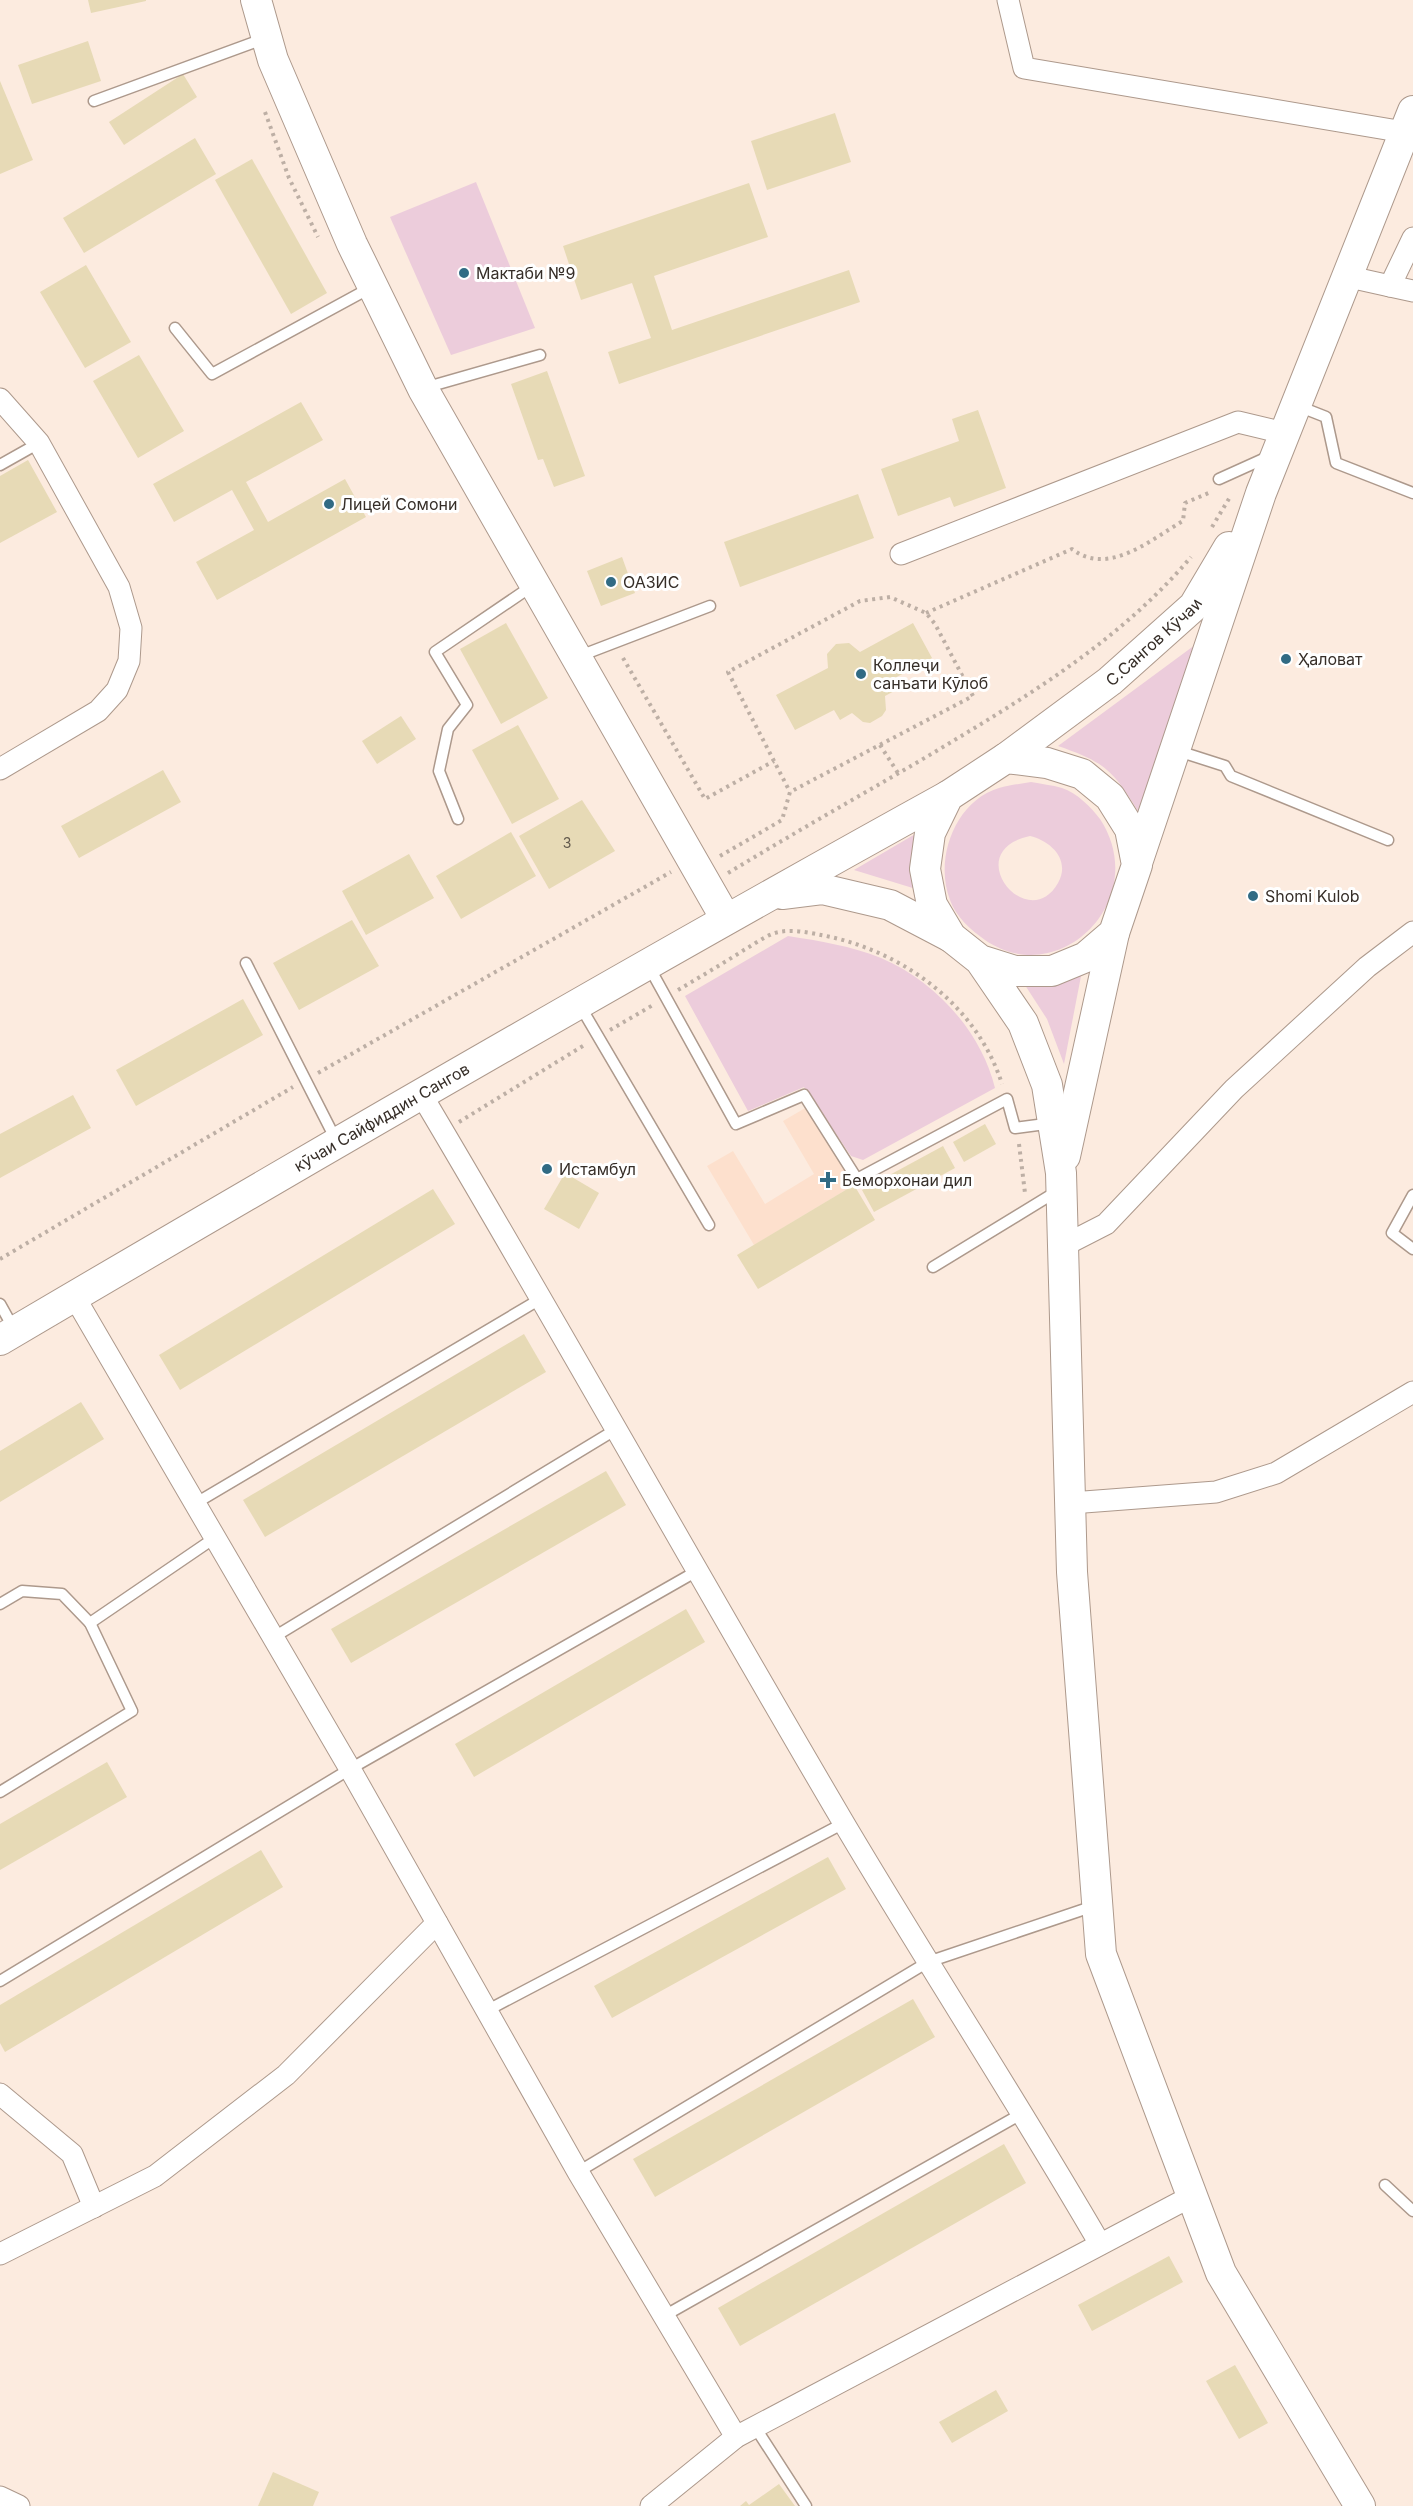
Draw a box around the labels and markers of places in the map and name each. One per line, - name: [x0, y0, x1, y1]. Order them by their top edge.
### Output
- place label: Мактаби №9: [476, 263, 575, 283]
- marker: Мактаби №9: [457, 266, 471, 280]
- place label: Лицей Сомони: [341, 494, 457, 514]
- marker: Лицей Сомони: [322, 497, 336, 511]
- place label: ОАЗИС: [623, 572, 679, 592]
- marker: ОАЗИС: [604, 575, 618, 589]
- place label: Ҳаловат: [1298, 649, 1363, 669]
- marker: Ҳаловат: [1279, 652, 1293, 666]
- place label: Коллеҷи санъати Кӯлоб: [873, 655, 988, 693]
- marker: Коллеҷи санъати Кӯлоб: [854, 667, 868, 681]
- place label: Shomi Kulob: [1265, 886, 1360, 906]
- marker: Shomi Kulob: [1246, 889, 1260, 903]
- place label: Истамбул: [559, 1159, 636, 1179]
- marker: Истамбул: [540, 1162, 554, 1176]
- place label: Беморхонаи дил: [842, 1170, 972, 1190]
- marker: Беморхонаи дил: [819, 1171, 837, 1189]

